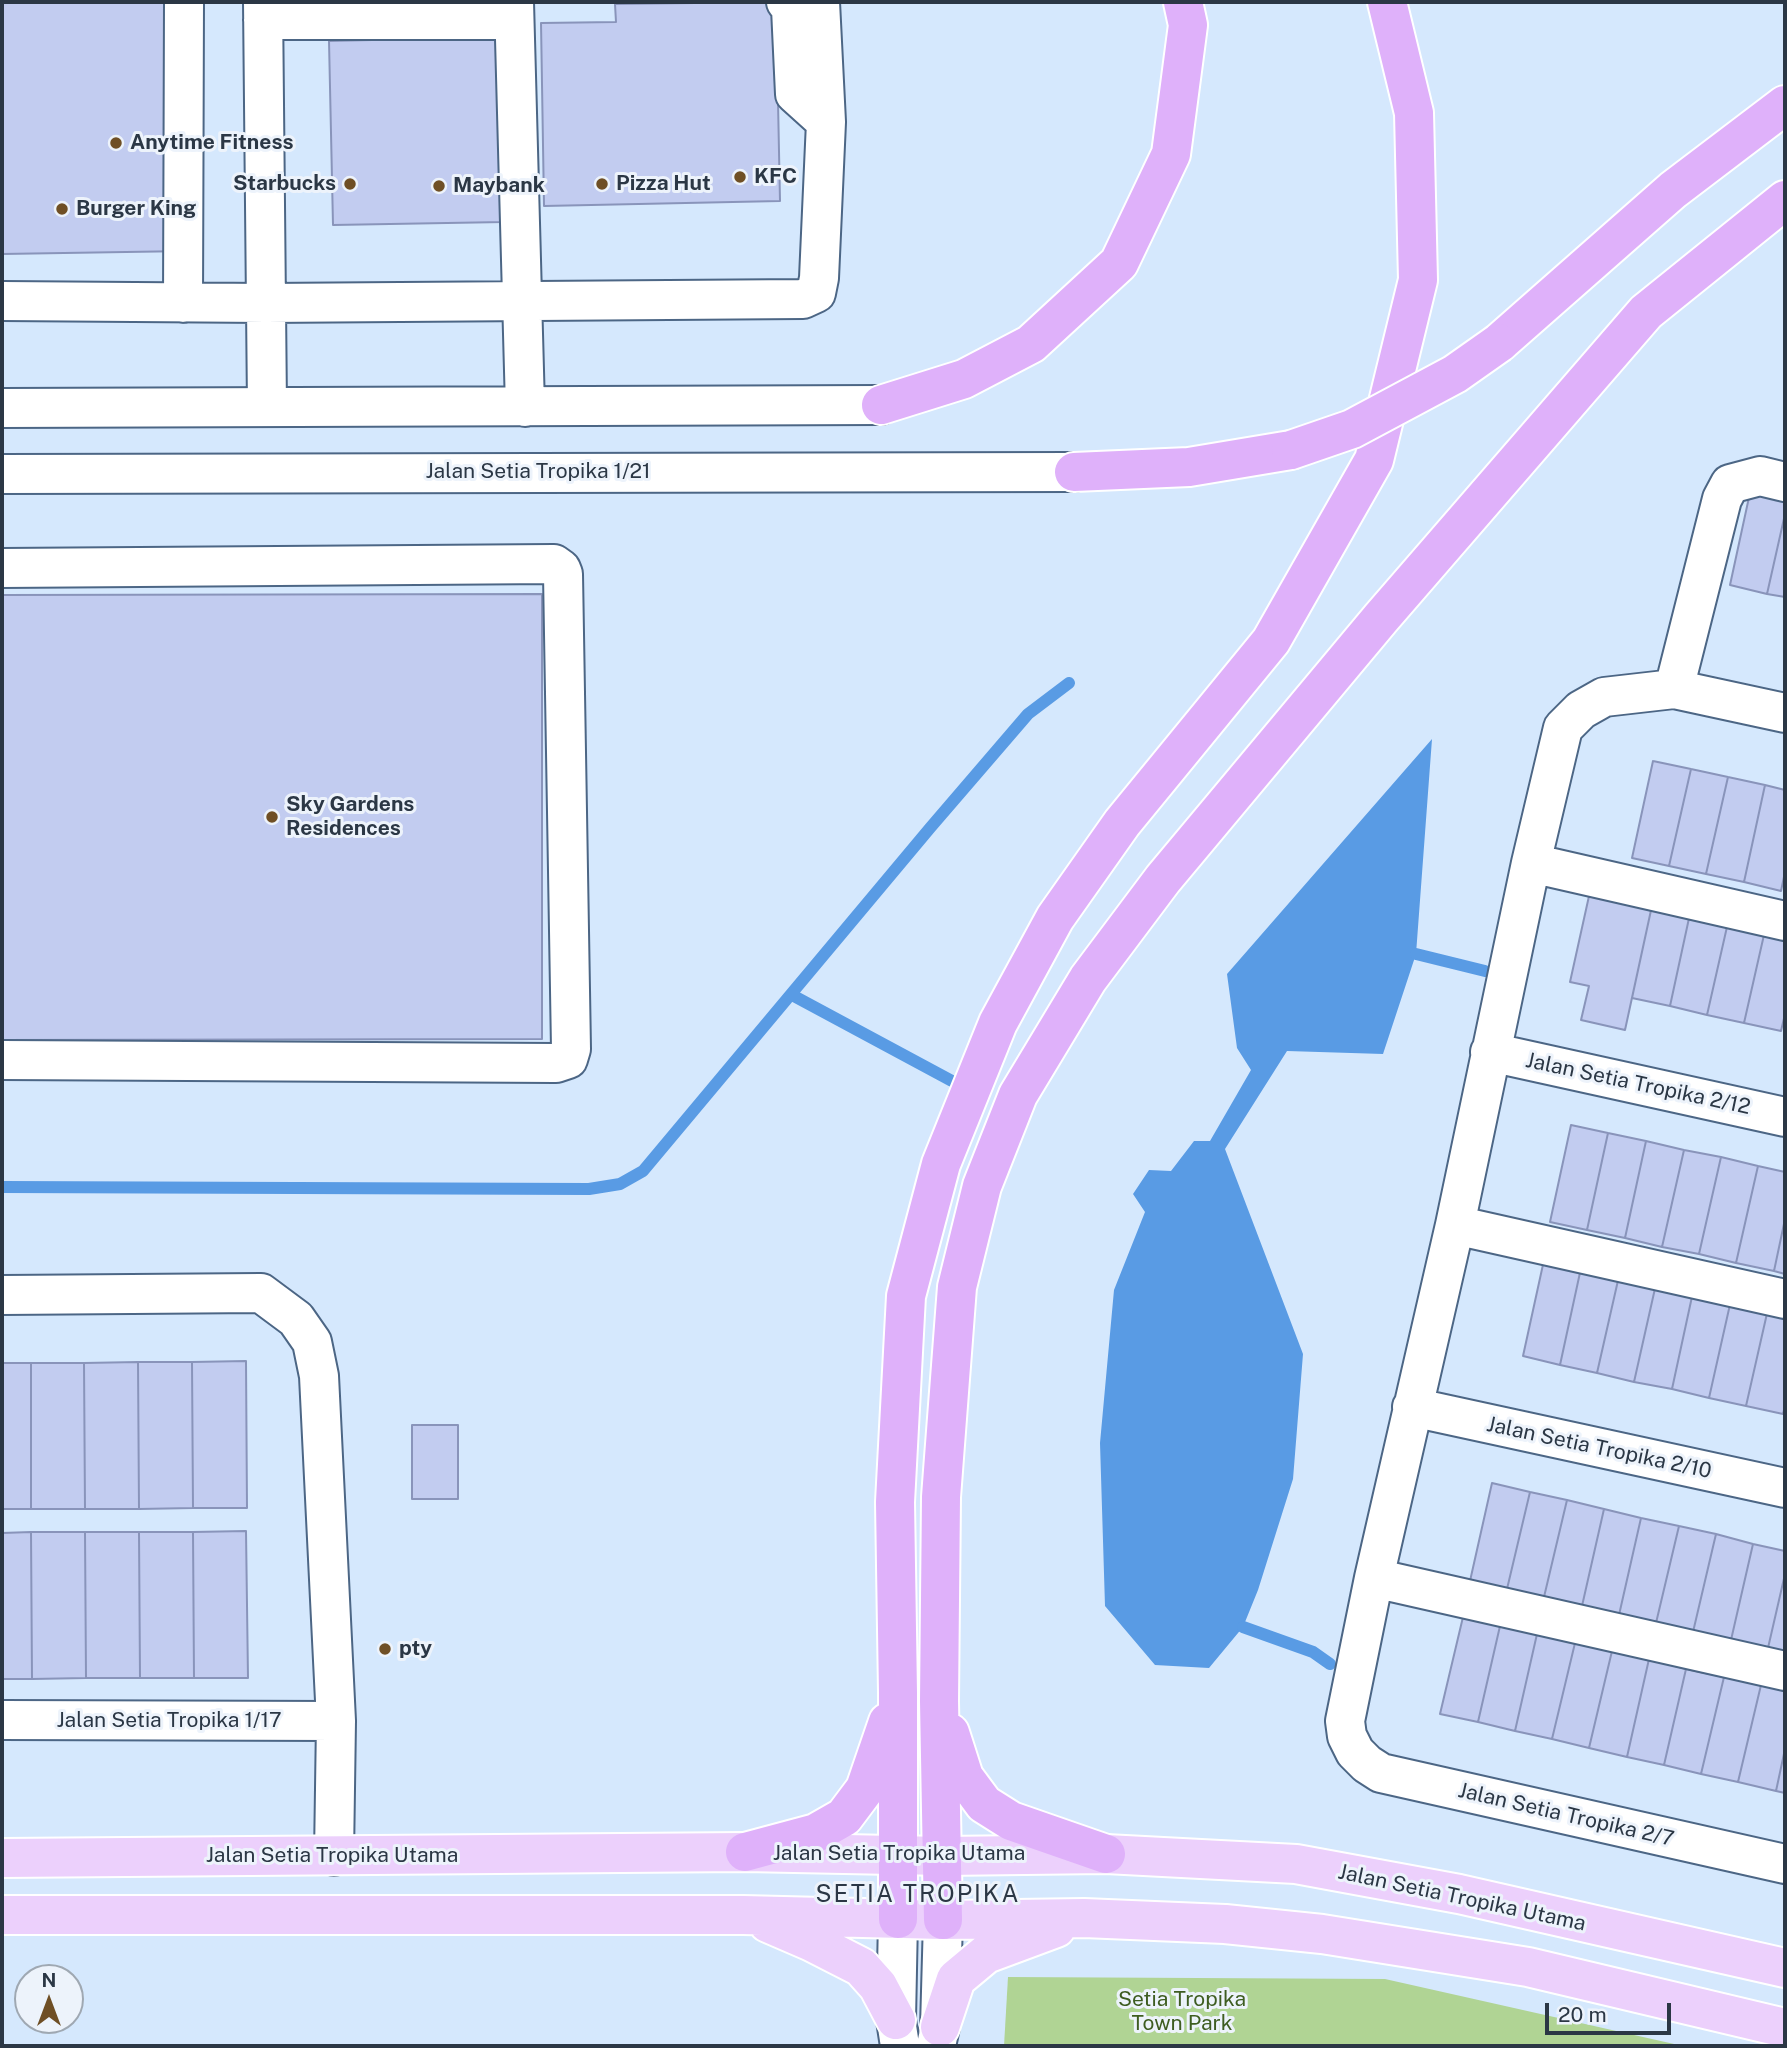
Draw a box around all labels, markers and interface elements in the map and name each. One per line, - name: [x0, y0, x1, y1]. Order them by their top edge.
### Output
- place label: Anytime Fitness: [130, 130, 293, 156]
- marker: Anytime Fitness: [108, 135, 124, 151]
- place label: KFC: [754, 164, 797, 190]
- marker: KFC: [732, 169, 748, 185]
- place label: Starbucks: [233, 171, 336, 197]
- place label: Pizza Hut: [616, 171, 711, 197]
- place label: Maybank: [453, 173, 545, 199]
- marker: Starbucks: [342, 176, 358, 192]
- marker: Pizza Hut: [594, 176, 610, 192]
- marker: Maybank: [431, 178, 447, 194]
- place label: Burger King: [76, 196, 196, 222]
- marker: Burger King: [54, 201, 70, 217]
- street label: Jalan Setia Tropika 1/21: [425, 459, 651, 485]
- place label: Sky Gardens Residences: [286, 792, 414, 842]
- marker: Sky Gardens Residences: [264, 809, 280, 825]
- street label: Jalan Setia Tropika 2/12: [1523, 1048, 1753, 1120]
- street label: Jalan Setia Tropika 2/10: [1484, 1412, 1714, 1484]
- place label: pty: [399, 1636, 432, 1662]
- marker: pty: [377, 1641, 393, 1657]
- street label: Jalan Setia Tropika 1/17: [56, 1708, 282, 1734]
- street label: Jalan Setia Tropika 2/7: [1456, 1778, 1676, 1852]
- street label: Jalan Setia Tropika Utama: [773, 1841, 1025, 1867]
- street label: Jalan Setia Tropika Utama: [206, 1843, 458, 1869]
- street label: Jalan Setia Tropika Utama: [1336, 1859, 1588, 1937]
- district label: SETIA TROPIKA: [817, 1881, 1019, 1909]
- north arrow: [14, 1964, 84, 2034]
- text: N: [42, 1969, 56, 1991]
- park label: Setia Tropika Town Park: [1118, 1987, 1246, 2037]
- scale bar: [1549, 1988, 1675, 2032]
- text: 20 m: [1558, 2002, 1607, 2027]

